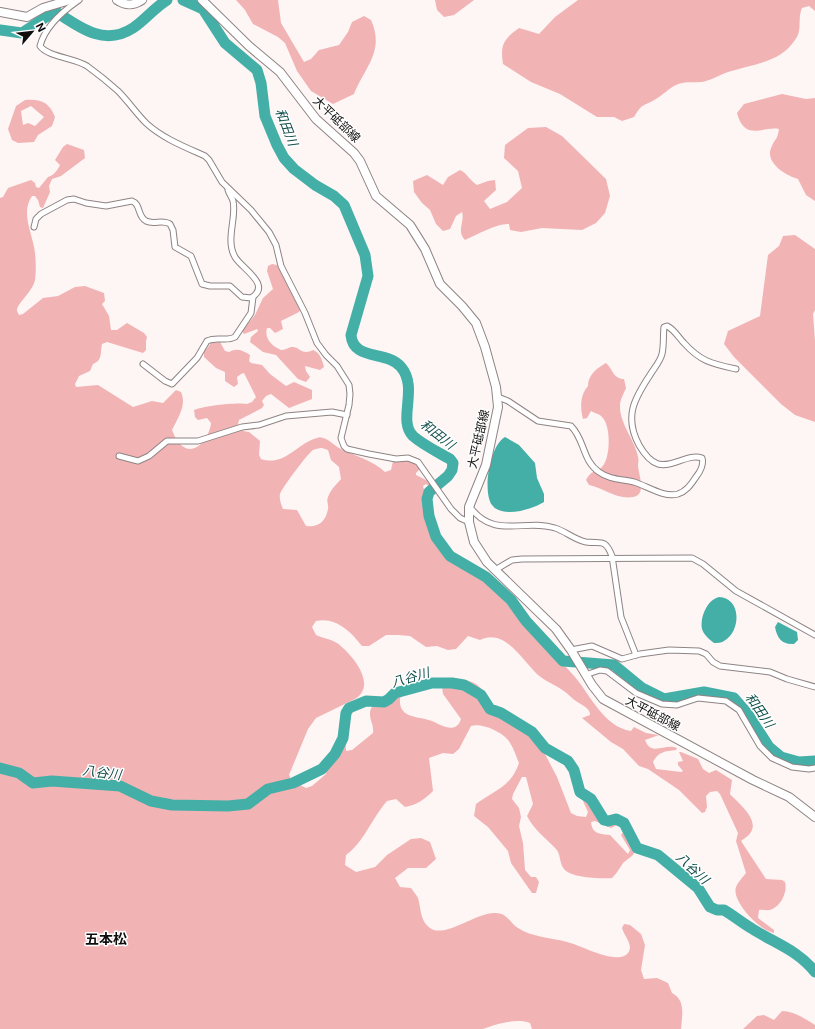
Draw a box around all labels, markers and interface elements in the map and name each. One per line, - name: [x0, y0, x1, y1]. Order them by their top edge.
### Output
- north arrow: [12, 12, 52, 52]
- text: N: [33, 20, 49, 34]
- street label: 大平砥部線: [310, 93, 364, 145]
- water label: 和田川: [273, 106, 302, 150]
- street label: 大平砥部線: [464, 408, 492, 470]
- water label: 和田川: [418, 416, 460, 454]
- water label: 八谷川: [389, 663, 433, 690]
- water label: 和田川: [742, 689, 779, 732]
- street label: 大平砥部線: [623, 692, 683, 734]
- water label: 八谷川: [82, 762, 124, 783]
- water label: 八谷川: [673, 849, 714, 889]
- district label: 五本松: [85, 930, 127, 947]

